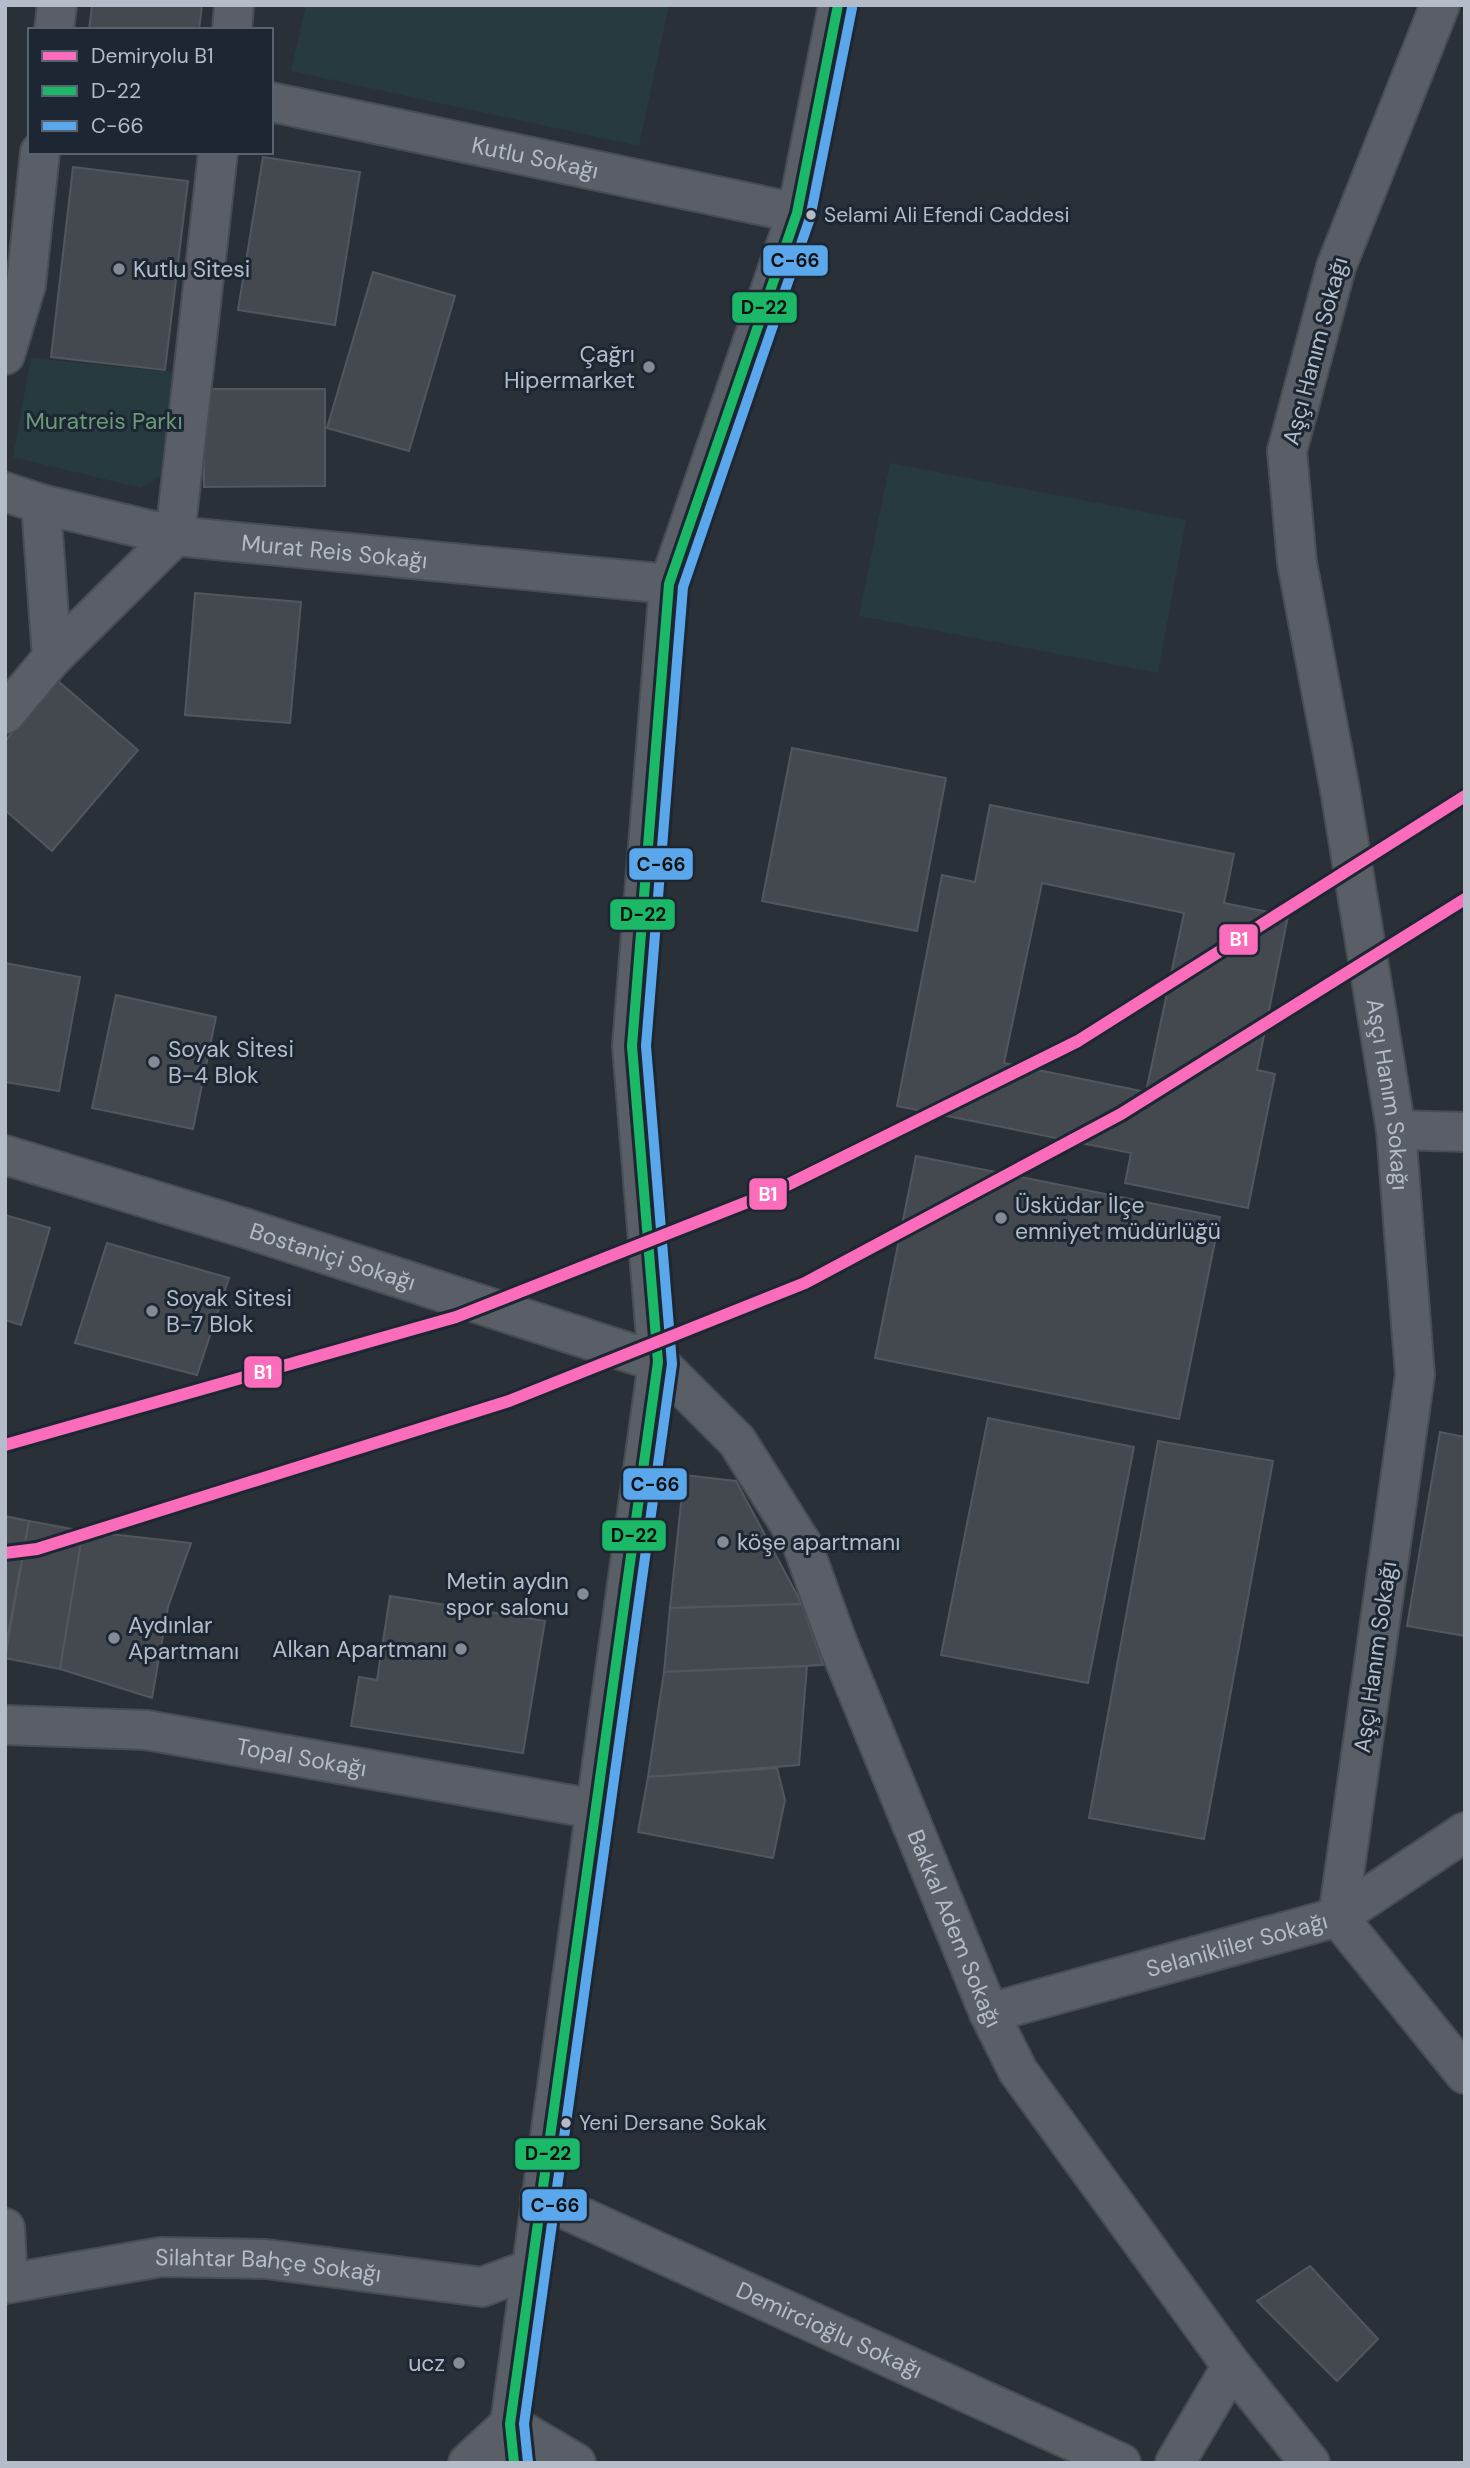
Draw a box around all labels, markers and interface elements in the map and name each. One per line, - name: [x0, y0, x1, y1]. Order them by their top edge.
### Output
- legend: [28, 28, 273, 154]
- text: Demiryolu B1: [91, 42, 214, 70]
- text: D-22: [91, 77, 141, 105]
- text: C-66: [91, 112, 144, 140]
- street label: Kutlu Sokağı: [469, 130, 601, 186]
- place label: Selami Ali Efendi Caddesi: [824, 201, 1070, 229]
- marker: Selami Ali Efendi Caddesi: [804, 208, 818, 222]
- line badge: C-66: [762, 244, 829, 277]
- text: C-66: [770, 248, 820, 273]
- place label: Kutlu Sitesi: [133, 254, 250, 284]
- street label: Aşçı Hanım Sokağı: [1275, 254, 1355, 448]
- marker: Kutlu Sitesi: [111, 261, 127, 277]
- line badge: D-22: [731, 291, 798, 324]
- text: D-22: [741, 295, 787, 320]
- place label: Çağrı Hipermarket: [504, 339, 635, 395]
- marker: Çağrı Hipermarket: [641, 359, 657, 375]
- park label: Muratreis Parkı: [25, 406, 183, 436]
- street label: Murat Reis Sokağı: [240, 528, 429, 575]
- line badge: C-66: [628, 847, 694, 881]
- text: C-66: [636, 852, 686, 877]
- line badge: D-22: [609, 898, 676, 931]
- text: D-22: [620, 902, 666, 927]
- line badge: B1: [1218, 923, 1259, 956]
- text: B1: [1229, 927, 1249, 952]
- street label: Aşçı Hanım Sokağı: [1360, 996, 1416, 1191]
- place label: Soyak Sİtesi B-4 Blok: [168, 1034, 294, 1090]
- marker: Soyak Sİtesi B-4 Blok: [146, 1054, 162, 1070]
- line badge: B1: [748, 1177, 788, 1211]
- text: B1: [758, 1182, 778, 1207]
- place label: Üsküdar İlçe emniyet müdürlüğü: [1015, 1190, 1221, 1246]
- marker: Üsküdar İlçe emniyet müdürlüğü: [993, 1210, 1009, 1226]
- street label: Bostaniçi Sokağı: [246, 1216, 419, 1297]
- place label: Soyak Sitesi B-7 Blok: [166, 1283, 292, 1339]
- marker: Soyak Sitesi B-7 Blok: [144, 1303, 160, 1319]
- line badge: B1: [243, 1355, 283, 1389]
- text: B1: [253, 1360, 273, 1385]
- line badge: C-66: [622, 1467, 688, 1501]
- text: C-66: [630, 1472, 680, 1497]
- line badge: D-22: [601, 1519, 667, 1552]
- text: D-22: [611, 1523, 657, 1548]
- place label: köşe apartmanı: [737, 1527, 900, 1557]
- marker: köşe apartmanı: [715, 1534, 731, 1550]
- street label: Aşçı Hanım Sokağı: [1347, 1559, 1403, 1755]
- place label: Metin aydın spor salonu: [446, 1566, 569, 1622]
- marker: Metin aydın spor salonu: [575, 1586, 591, 1602]
- place label: Aydınlar Apartmanı: [128, 1610, 239, 1666]
- marker: Aydınlar Apartmanı: [106, 1630, 122, 1646]
- place label: Alkan Apartmanı: [272, 1634, 447, 1664]
- marker: Alkan Apartmanı: [453, 1641, 469, 1657]
- street label: Topal Sokağı: [234, 1731, 369, 1784]
- street label: Bakkal Adem Sokağı: [900, 1825, 1009, 2032]
- street label: Selanikliler Sokağı: [1143, 1906, 1331, 1984]
- place label: Yeni Dersane Sokak: [579, 2109, 767, 2137]
- marker: Yeni Dersane Sokak: [559, 2116, 573, 2130]
- line badge: D-22: [514, 2137, 581, 2171]
- text: D-22: [525, 2141, 571, 2166]
- line badge: C-66: [521, 2188, 588, 2222]
- text: C-66: [530, 2193, 580, 2218]
- street label: Silahtar Bahçe Sokağı: [155, 2242, 383, 2289]
- street label: Demircioğlu Sokağı: [732, 2275, 927, 2385]
- place label: ucz: [408, 2348, 445, 2378]
- marker: ucz: [451, 2355, 467, 2371]

